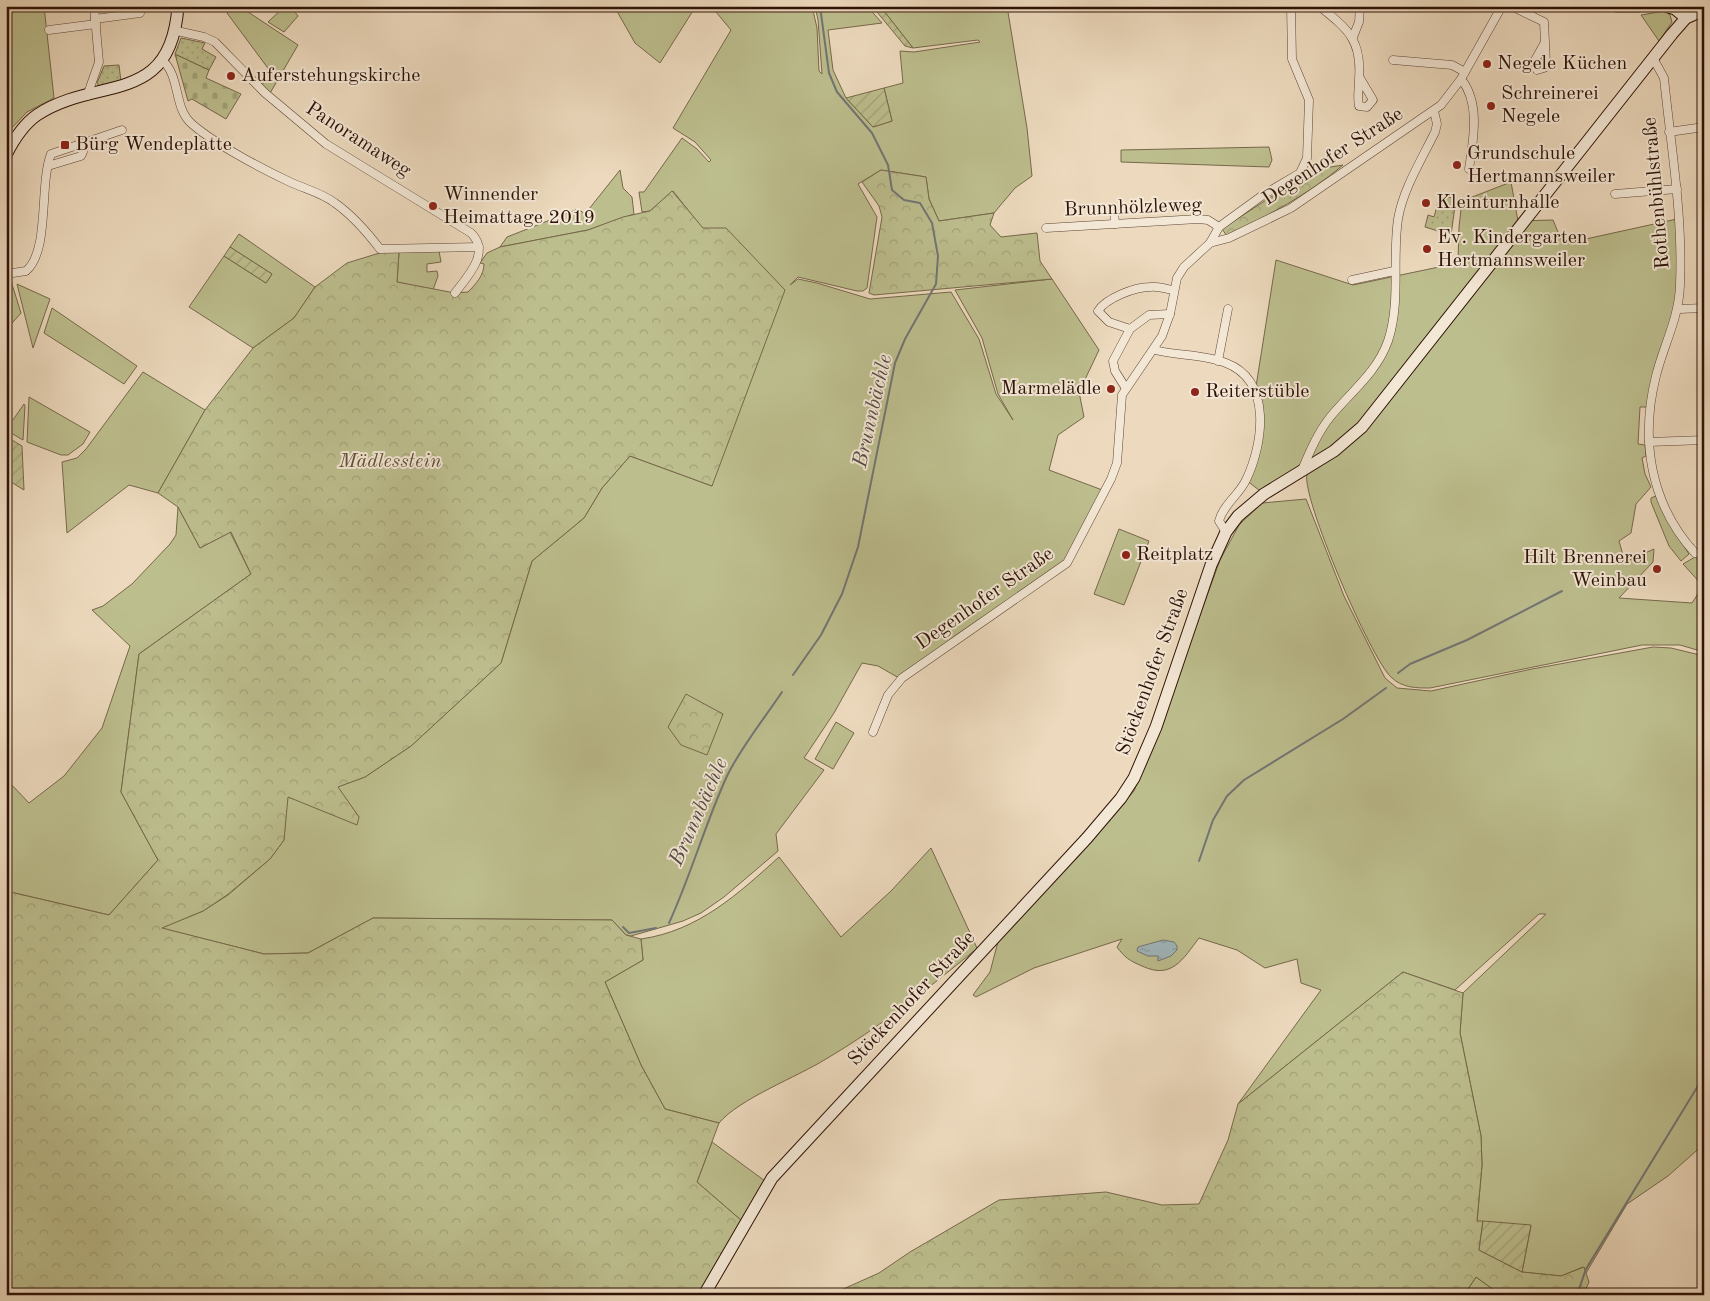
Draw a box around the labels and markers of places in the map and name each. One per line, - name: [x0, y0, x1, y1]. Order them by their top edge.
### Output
- place label: Negele Küchen: [1497, 54, 1627, 74]
- marker: Negele Küchen: [1481, 58, 1493, 70]
- place label: Auferstehungskirche: [241, 66, 420, 86]
- marker: Auferstehungskirche: [225, 70, 237, 82]
- place label: Schreinerei Negele: [1501, 84, 1599, 127]
- marker: Schreinerei Negele: [1485, 100, 1497, 112]
- place label: Bürg Wendeplatte: [75, 135, 232, 155]
- marker: Bürg Wendeplatte: [59, 139, 71, 151]
- place label: Grundschule Hertmannsweiler: [1467, 144, 1615, 187]
- marker: Grundschule Hertmannsweiler: [1451, 159, 1463, 171]
- place label: Winnender Heimattage 2019: [443, 185, 595, 228]
- place label: Kleinturnhalle: [1436, 193, 1559, 213]
- marker: Kleinturnhalle: [1420, 197, 1432, 209]
- marker: Winnender Heimattage 2019: [427, 200, 439, 212]
- place label: Ev. Kindergarten Hertmannsweiler: [1437, 228, 1588, 271]
- marker: Ev. Kindergarten Hertmannsweiler: [1421, 243, 1433, 255]
- place label: Marmelädle: [1001, 379, 1101, 399]
- place label: Reiterstüble: [1205, 382, 1310, 402]
- marker: Marmelädle: [1105, 383, 1117, 395]
- marker: Reiterstüble: [1189, 386, 1201, 398]
- place label: Reitplatz: [1136, 545, 1213, 565]
- place label: Hilt Brennerei Weinbau: [1523, 548, 1647, 591]
- marker: Reitplatz: [1120, 549, 1132, 561]
- marker: Hilt Brennerei Weinbau: [1651, 563, 1663, 575]

